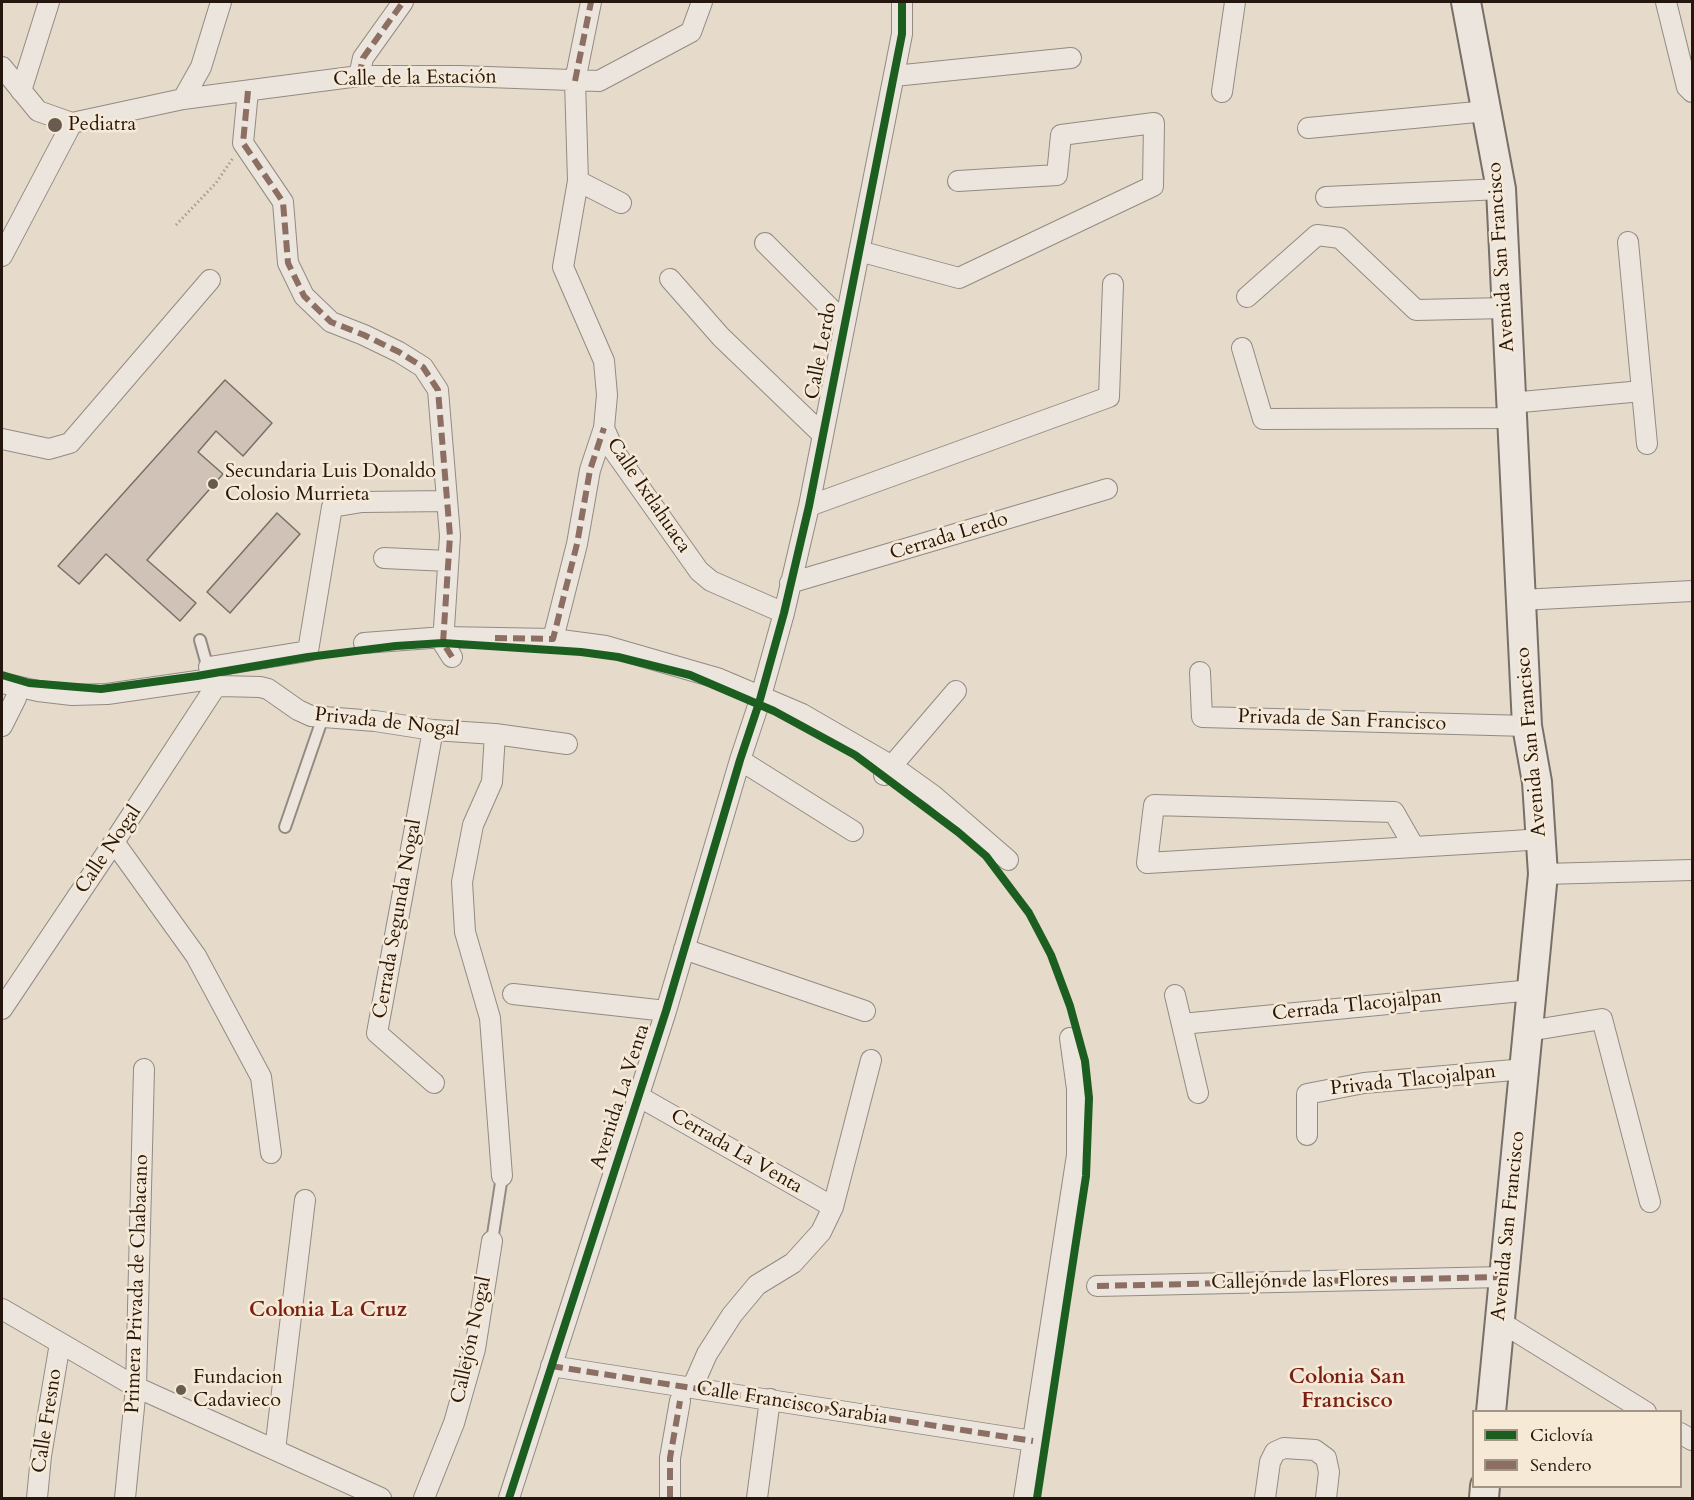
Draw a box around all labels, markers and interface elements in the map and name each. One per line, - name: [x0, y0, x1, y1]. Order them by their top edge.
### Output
- street label: Calle de la Estación: [333, 66, 497, 92]
- place label: Pediatra: [68, 113, 136, 137]
- marker: Pediatra: [46, 116, 64, 134]
- street label: Avenida San Francisco: [1483, 161, 1521, 353]
- street label: Calle Lerdo: [801, 300, 843, 402]
- street label: Calle Ixtlahuaca: [601, 434, 695, 558]
- place label: Secundaria Luis Donaldo Colosio Murrieta: [225, 460, 436, 507]
- marker: Secundaria Luis Donaldo Colosio Murrieta: [206, 477, 220, 491]
- street label: Cerrada Lerdo: [887, 508, 1011, 566]
- street label: Avenida San Francisco: [1512, 646, 1552, 838]
- street label: Privada de Nogal: [313, 703, 461, 743]
- street label: Privada de San Francisco: [1237, 705, 1447, 737]
- street label: Calle Nogal: [71, 801, 147, 899]
- street label: Cerrada Segunda Nogal: [369, 817, 427, 1021]
- street label: Cerrada Tlacojalpan: [1271, 985, 1443, 1027]
- street label: Avenida La Venta: [586, 1021, 656, 1173]
- street label: Privada Tlacojalpan: [1329, 1060, 1497, 1102]
- street label: Cerrada La Venta: [666, 1104, 806, 1200]
- street label: Avenida San Francisco: [1487, 1130, 1531, 1322]
- street label: Primera Privada de Chabacano: [121, 1154, 155, 1414]
- street label: Callejón de las Flores: [1211, 1268, 1389, 1296]
- street label: Callejón Nogal: [447, 1274, 497, 1406]
- district label: Colonia La Cruz: [249, 1298, 407, 1324]
- district label: Colonia San Francisco: [1289, 1365, 1405, 1415]
- place label: Fundacion Cadavieco: [193, 1366, 283, 1413]
- street label: Calle Fresno: [28, 1367, 68, 1475]
- street label: Calle Francisco Sarabia: [695, 1377, 889, 1431]
- marker: Fundacion Cadavieco: [174, 1383, 188, 1397]
- legend: [1472, 1410, 1682, 1488]
- text: Ciclovía: [1530, 1423, 1593, 1448]
- text: Sendero: [1530, 1453, 1591, 1478]

